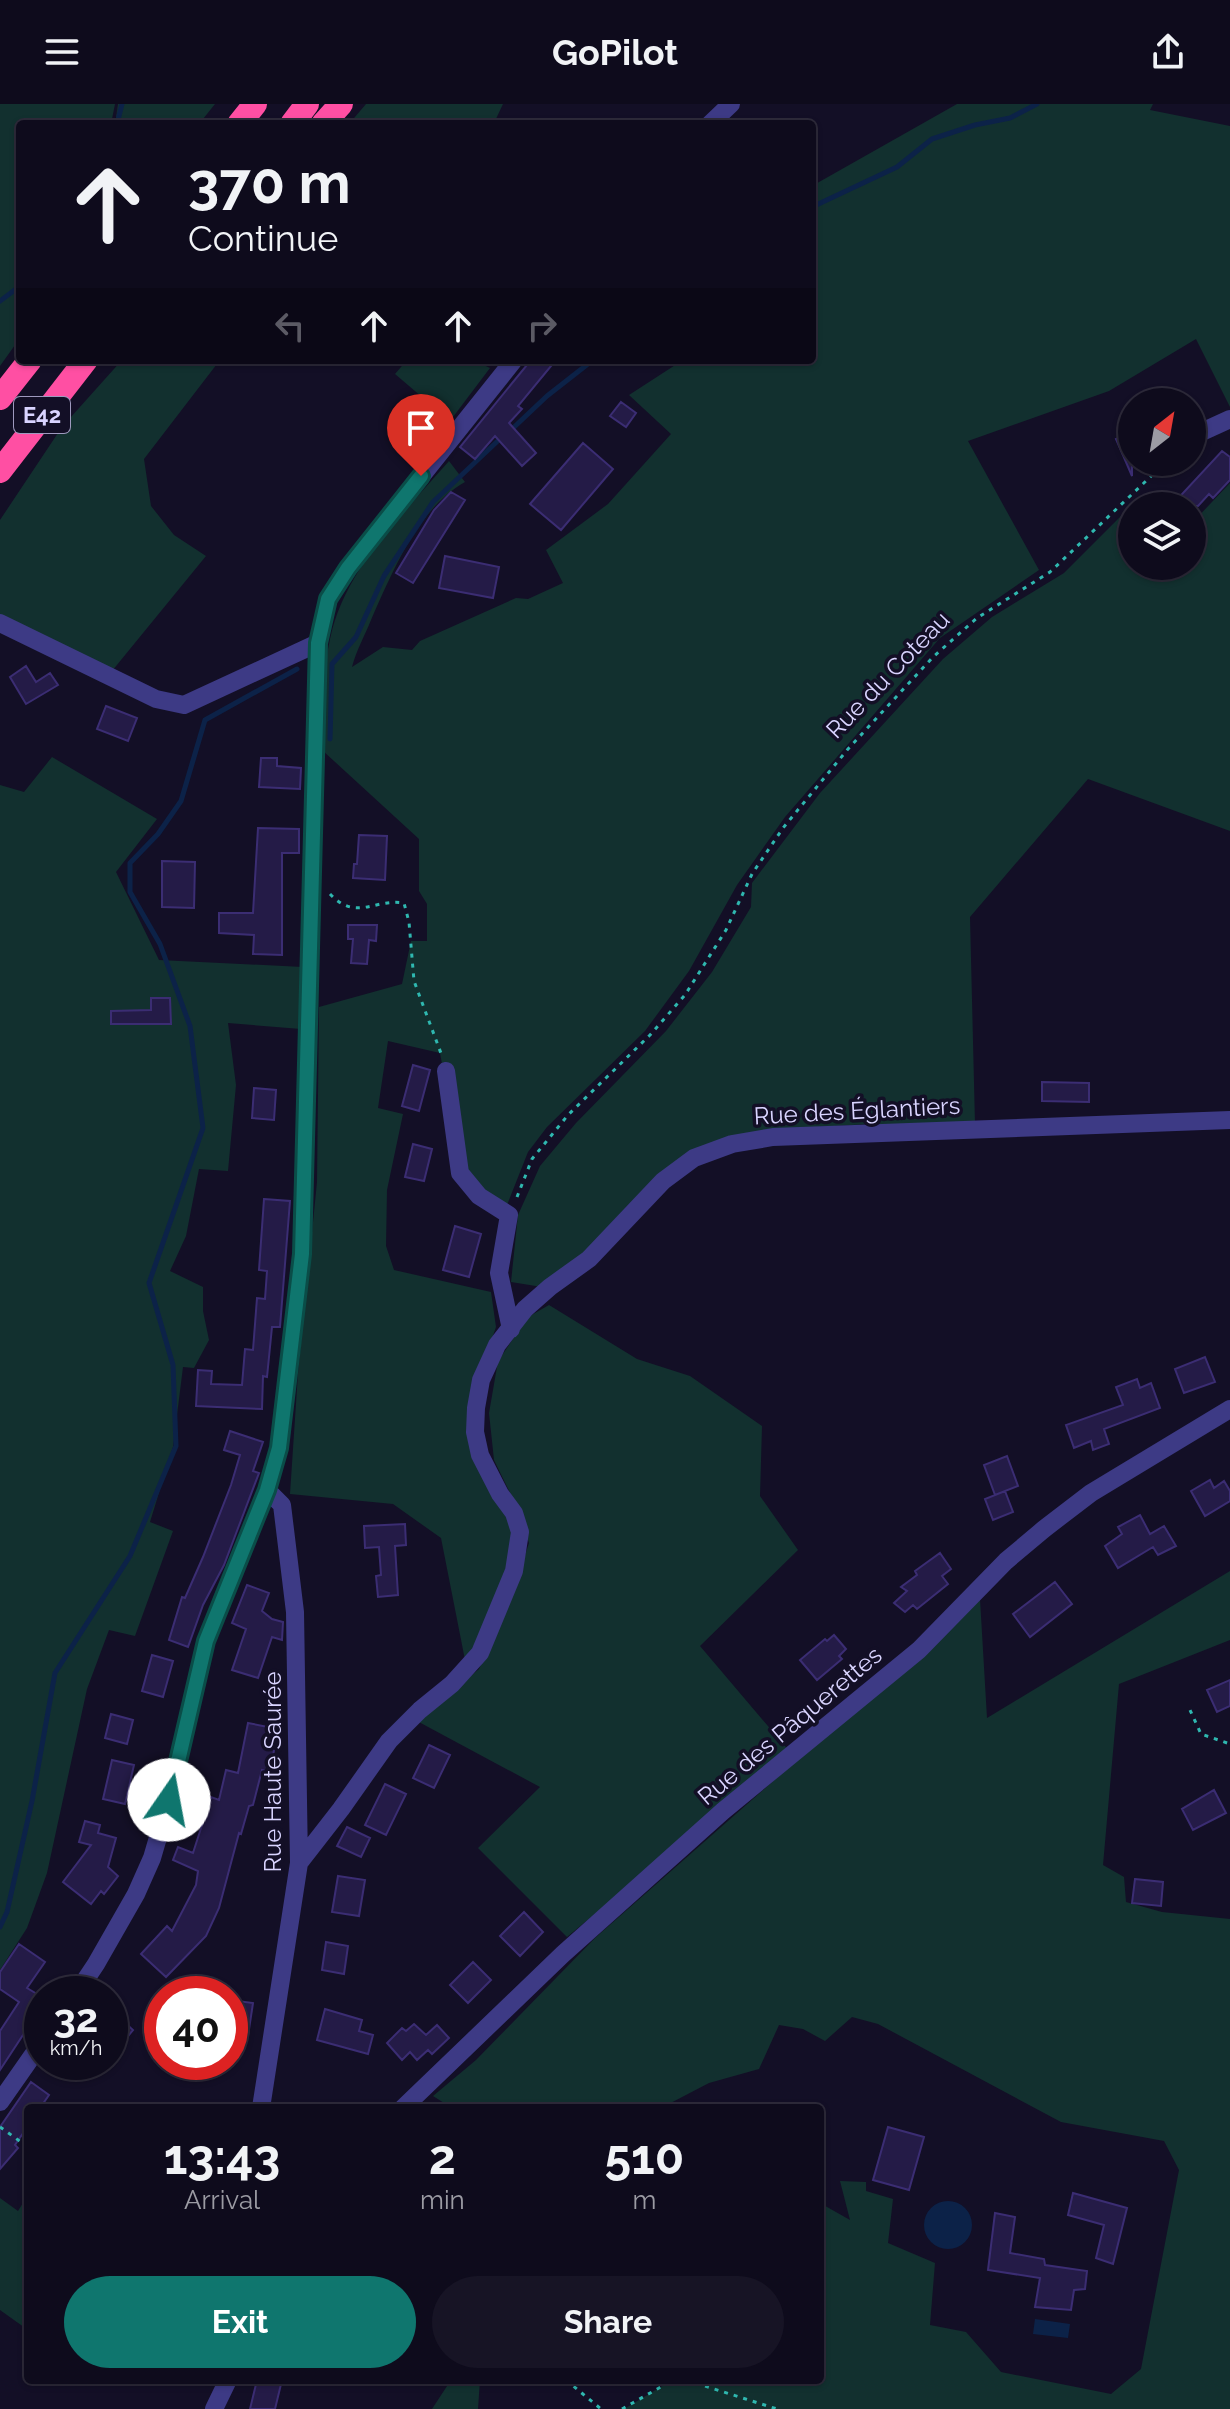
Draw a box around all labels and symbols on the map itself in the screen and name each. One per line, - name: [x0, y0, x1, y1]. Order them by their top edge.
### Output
- north arrow: [1118, 388, 1206, 476]
- pin: [387, 394, 455, 476]
- road number: E42: [14, 397, 70, 433]
- street label: Rue du Coteau: [820, 605, 955, 744]
- street label: Rue des Églantiers: [753, 1091, 961, 1130]
- street label: Rue des Pâquerettes: [692, 1640, 888, 1811]
- street label: Rue Haute Saurée: [258, 1671, 287, 1873]
- position arrow: [127, 1758, 211, 1842]
- speed limit sign: 40: [144, 1976, 248, 2080]

